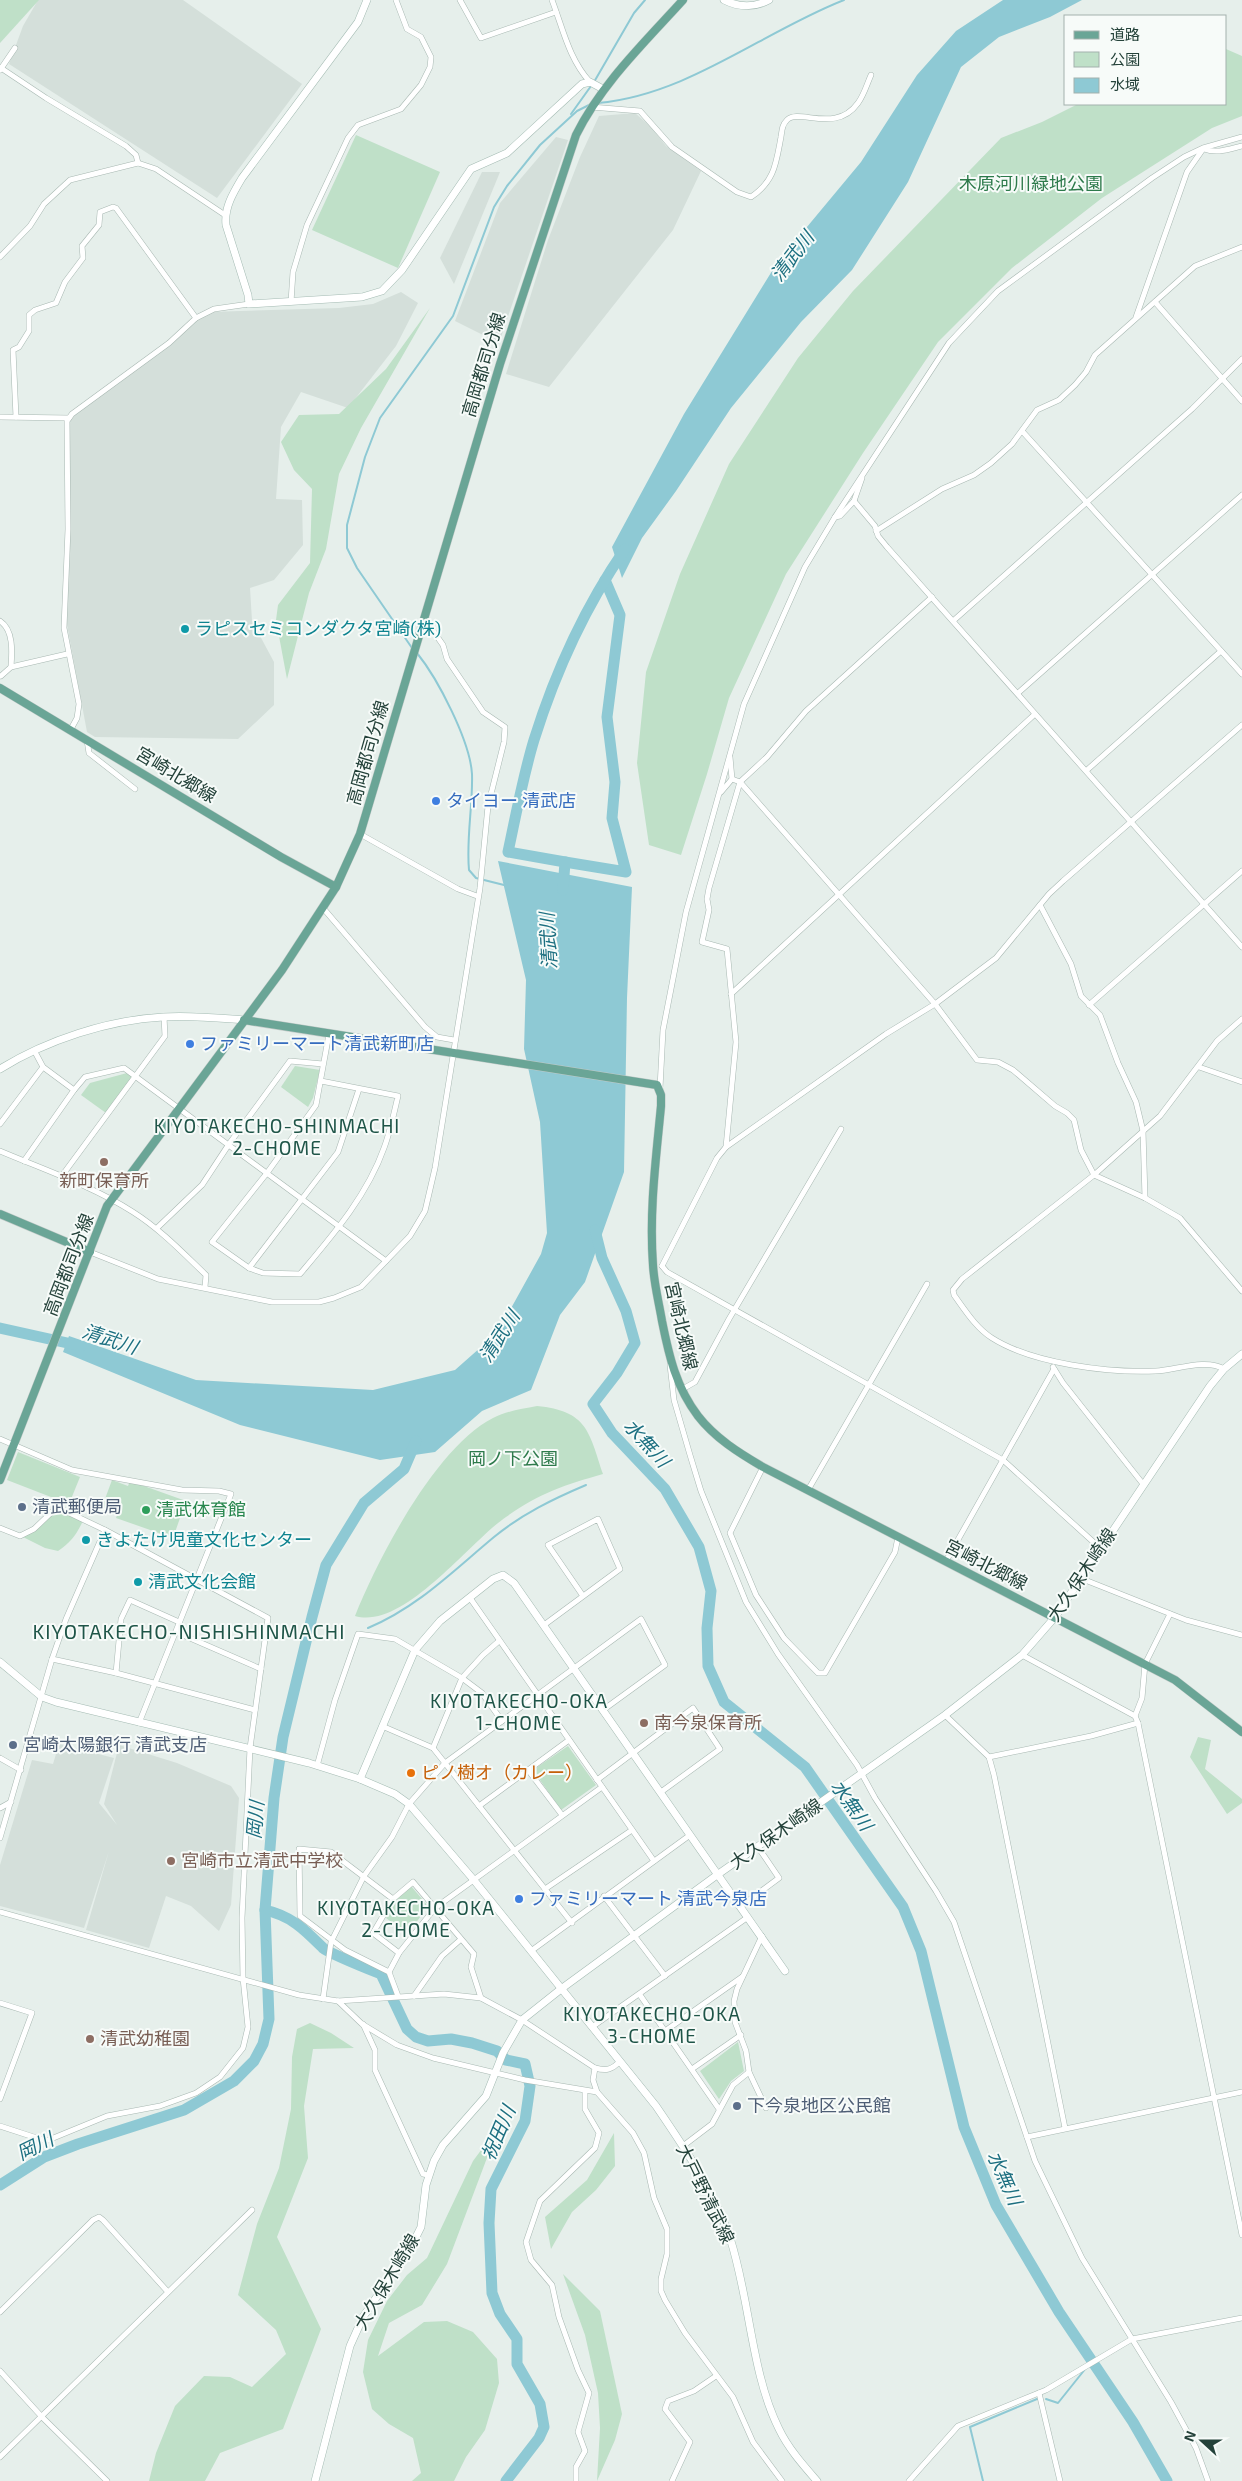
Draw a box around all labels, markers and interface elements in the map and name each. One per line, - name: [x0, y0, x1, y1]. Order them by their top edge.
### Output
- legend: [1064, 15, 1227, 105]
- text: 道路: [1110, 25, 1140, 43]
- text: 公園: [1110, 50, 1140, 68]
- text: 水域: [1110, 75, 1140, 93]
- park label: 木原河川緑地公園: [959, 172, 1103, 194]
- water label: 清武川: [765, 225, 819, 285]
- street label: 高岡都司分線: [457, 310, 509, 420]
- place label: ラピスセミコンダクタ宮崎(株): [195, 617, 441, 639]
- marker: ラピスセミコンダクタ宮崎(株): [179, 623, 191, 635]
- street label: 高岡都司分線: [342, 698, 392, 808]
- street label: 宮崎北郷線: [132, 742, 221, 807]
- place label: タイヨー 清武店: [446, 789, 576, 811]
- marker: タイヨー 清武店: [430, 795, 442, 807]
- water label: 清武川: [534, 910, 560, 970]
- place label: ファミリーマート清武新町店: [200, 1032, 434, 1054]
- marker: ファミリーマート清武新町店: [184, 1038, 196, 1050]
- district label: KIYOTAKECHO-SHINMACHI 2-CHOME: [154, 1114, 400, 1159]
- marker: 新町保育所: [98, 1156, 110, 1168]
- place label: 新町保育所: [59, 1169, 149, 1191]
- street label: 高岡都司分線: [38, 1210, 98, 1319]
- street label: 宮崎北郷線: [661, 1279, 703, 1372]
- water label: 清武川: [473, 1304, 525, 1366]
- water label: 清武川: [79, 1319, 143, 1359]
- water label: 水無川: [620, 1414, 676, 1473]
- park label: 岡ノ下公園: [468, 1447, 558, 1469]
- place label: 清武郵便局: [32, 1495, 122, 1517]
- place label: 清武体育館: [156, 1498, 246, 1520]
- marker: 清武郵便局: [16, 1501, 28, 1513]
- marker: 清武体育館: [140, 1504, 152, 1516]
- street label: 大久保木崎線: [1042, 1524, 1120, 1625]
- place label: きよたけ児童文化センター: [96, 1528, 312, 1550]
- marker: きよたけ児童文化センター: [80, 1534, 92, 1546]
- street label: 宮崎北郷線: [941, 1534, 1032, 1594]
- place label: 清武文化会館: [148, 1570, 256, 1592]
- marker: 清武文化会館: [132, 1576, 144, 1588]
- district label: KIYOTAKECHO-NISHISHINMACHI: [33, 1619, 345, 1643]
- district label: KIYOTAKECHO-OKA 1-CHOME: [430, 1689, 608, 1734]
- place label: 南今泉保育所: [654, 1711, 762, 1733]
- marker: 南今泉保育所: [638, 1717, 650, 1729]
- place label: 宮崎太陽銀行 清武支店: [23, 1733, 207, 1755]
- marker: 宮崎太陽銀行 清武支店: [7, 1739, 19, 1751]
- place label: ピノ樹オ（カレー）: [421, 1761, 583, 1783]
- marker: ピノ樹オ（カレー）: [405, 1767, 417, 1779]
- water label: 水無川: [827, 1775, 879, 1836]
- street label: 大久保木崎線: [725, 1793, 826, 1873]
- water label: 岡川: [241, 1798, 268, 1840]
- place label: 宮崎市立清武中学校: [181, 1849, 343, 1871]
- marker: 宮崎市立清武中学校: [165, 1855, 177, 1867]
- place label: ファミリーマート 清武今泉店: [529, 1887, 767, 1909]
- marker: ファミリーマート 清武今泉店: [513, 1893, 525, 1905]
- district label: KIYOTAKECHO-OKA 2-CHOME: [317, 1896, 495, 1941]
- district label: KIYOTAKECHO-OKA 3-CHOME: [563, 2002, 741, 2047]
- place label: 清武幼稚園: [100, 2027, 190, 2049]
- marker: 清武幼稚園: [84, 2033, 96, 2045]
- place label: 下今泉地区公民館: [747, 2094, 891, 2116]
- water label: 祝田川: [476, 2100, 520, 2164]
- marker: 下今泉地区公民館: [731, 2100, 743, 2112]
- water label: 岡川: [13, 2126, 59, 2164]
- street label: 大戸野清武線: [672, 2140, 739, 2247]
- water label: 水無川: [983, 2147, 1028, 2210]
- street label: 大久保木崎線: [349, 2230, 423, 2333]
- north arrow: [1177, 2416, 1227, 2466]
- text: N: [1180, 2428, 1199, 2444]

